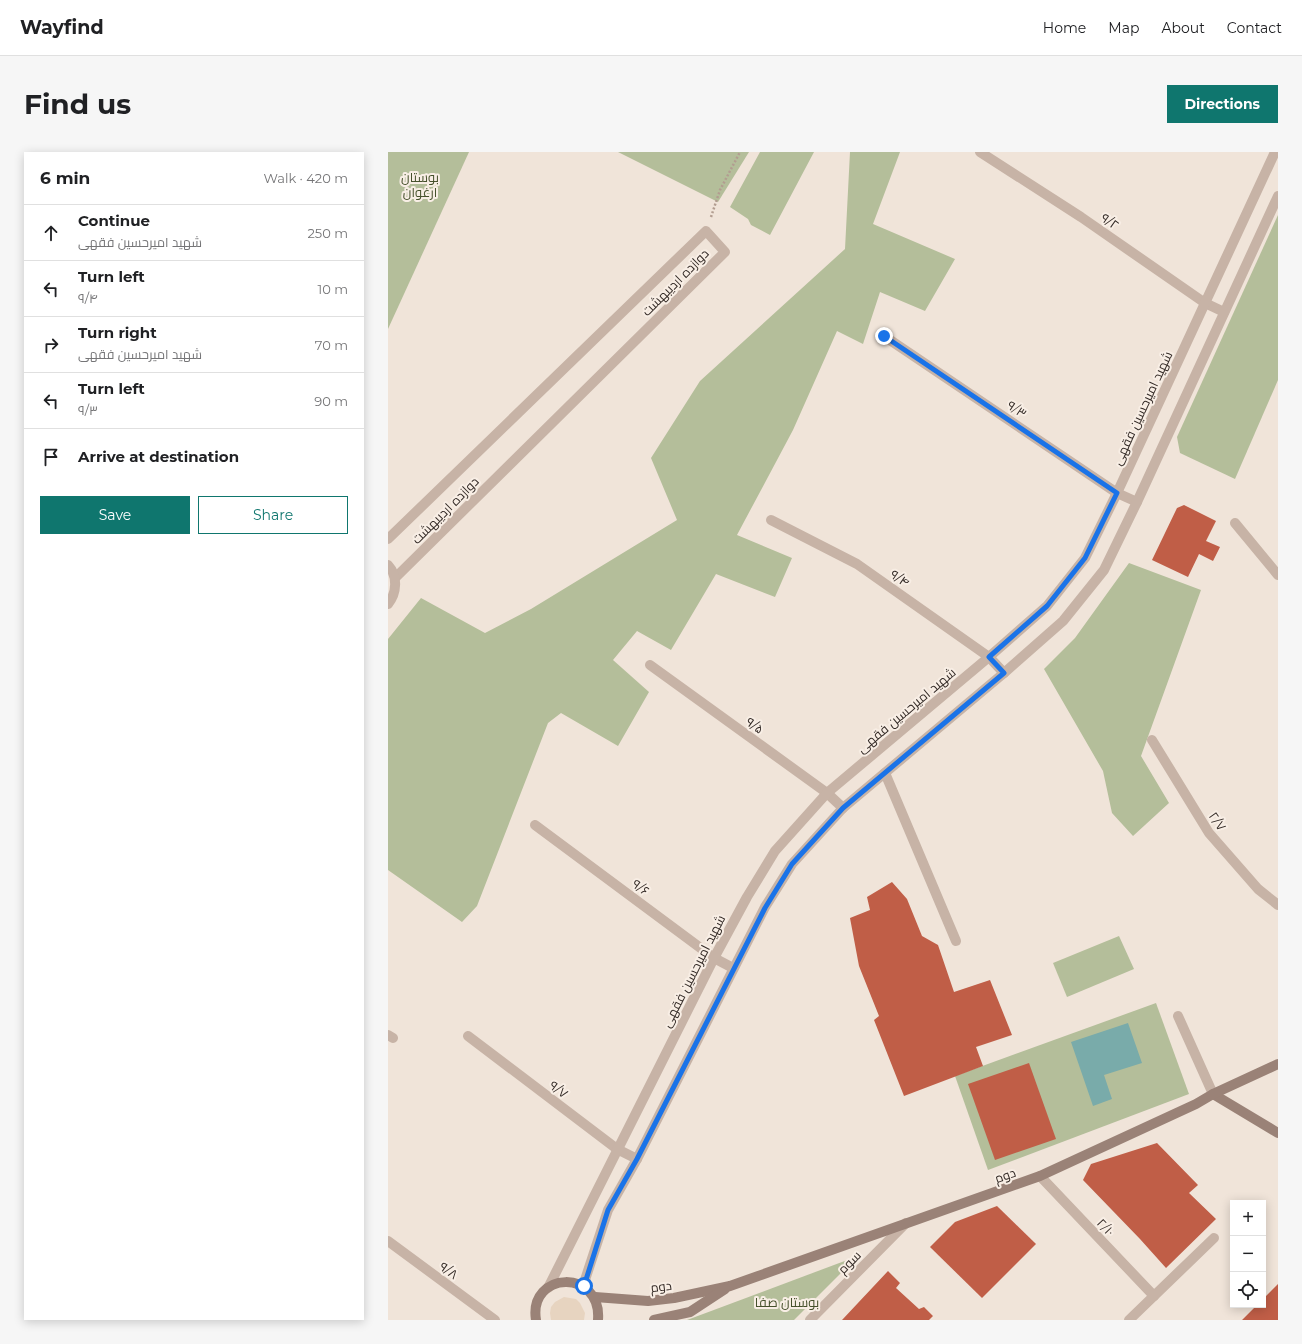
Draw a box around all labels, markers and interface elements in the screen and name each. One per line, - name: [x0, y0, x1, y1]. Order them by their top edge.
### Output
- text: Wayfind: [20, 16, 104, 39]
- text: Home: [1043, 19, 1086, 37]
- text: Map: [1108, 19, 1139, 37]
- text: About: [1161, 19, 1205, 37]
- text: Contact: [1227, 19, 1282, 37]
- button: Directions: [1167, 85, 1278, 123]
- text: Find us: [24, 87, 131, 121]
- text: 6 min: [40, 168, 90, 188]
- park label: بوستان ارغوان: [401, 169, 439, 200]
- text: Walk · 420 m: [264, 170, 348, 186]
- street label: ۹/۲: [1098, 209, 1122, 233]
- text: Continue: [78, 211, 150, 230]
- icon: ahead: [40, 222, 62, 244]
- text: 250 m: [307, 225, 348, 241]
- text: شهید امیرحسین فقهی: [78, 234, 202, 250]
- street label: دوازده اردیبهشت: [638, 245, 712, 319]
- text: Turn left: [78, 267, 145, 286]
- icon: left: [40, 278, 62, 300]
- text: 10 m: [318, 281, 348, 297]
- text: ۹/۴: [78, 290, 98, 306]
- text: Turn right: [78, 323, 157, 342]
- route end: [875, 327, 893, 345]
- icon: right: [40, 334, 62, 356]
- text: 70 m: [315, 337, 348, 353]
- text: شهید امیرحسین فقهی: [78, 346, 202, 362]
- street label: شهید امیرحسین فقهی: [1109, 348, 1175, 468]
- text: Turn left: [78, 379, 145, 398]
- icon: left: [40, 390, 62, 412]
- text: 90 m: [314, 393, 348, 409]
- street label: ۹/۳: [1004, 397, 1030, 421]
- text: ۹/۳: [78, 402, 98, 418]
- icon: arrive: [40, 446, 62, 468]
- text: Arrive at destination: [78, 447, 239, 466]
- street label: دوازده اردیبهشت: [408, 473, 482, 547]
- button: Save: [40, 496, 190, 534]
- button: Share: [198, 496, 348, 534]
- street label: ۹/۴: [887, 566, 913, 590]
- street label: شهید امیرحسین فقهی: [853, 664, 959, 756]
- street label: ۹/۵: [743, 713, 767, 737]
- street label: ۲/۷: [1206, 808, 1230, 834]
- street label: ۹/۶: [629, 875, 653, 899]
- street label: شهید امیرحسین فقهی: [658, 912, 728, 1030]
- street label: ۹/۷: [547, 1077, 571, 1101]
- street label: دوم: [992, 1164, 1018, 1188]
- map controls: [1230, 1200, 1266, 1308]
- button: +: [1230, 1200, 1266, 1236]
- street label: ۲/۱۰: [1094, 1215, 1118, 1239]
- button: −: [1230, 1236, 1266, 1272]
- street label: سوم: [834, 1247, 865, 1278]
- street label: ۹/۸: [437, 1258, 461, 1282]
- button: locate: [1230, 1272, 1266, 1308]
- route start: [575, 1277, 593, 1295]
- street label: دوم: [649, 1277, 673, 1297]
- park label: بوستان صفا: [755, 1294, 819, 1310]

